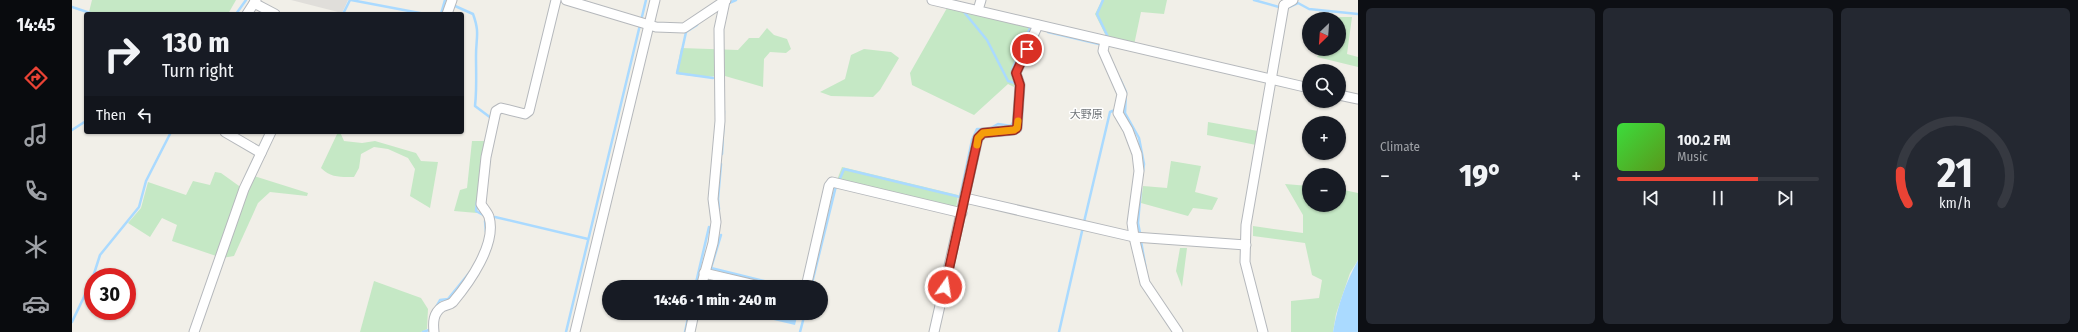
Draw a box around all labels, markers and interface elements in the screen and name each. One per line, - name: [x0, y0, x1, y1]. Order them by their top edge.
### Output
- north arrow: [1302, 12, 1346, 56]
- map controls: [1302, 12, 1346, 212]
- text: 14:45: [17, 14, 55, 36]
- text: 130 m: [162, 26, 230, 59]
- icon: right: [96, 28, 148, 80]
- pin: [1010, 32, 1044, 66]
- icon: arrive: [1016, 38, 1038, 60]
- text: Turn right: [162, 60, 234, 82]
- icon: directions: [22, 64, 50, 92]
- button: search: [1302, 64, 1346, 108]
- icon: left: [134, 104, 156, 126]
- text: Then: [96, 106, 126, 124]
- district label: 大野原: [1070, 108, 1103, 121]
- button: +: [1302, 116, 1346, 160]
- icon: music: [22, 121, 50, 149]
- text: 100.2 FM: [1677, 131, 1731, 149]
- text: Climate: [1380, 139, 1420, 154]
- text: 21: [1936, 148, 1973, 198]
- text: Music: [1677, 149, 1708, 164]
- text: 19°: [1459, 158, 1502, 194]
- text: −: [1380, 163, 1390, 190]
- text: +: [1571, 163, 1581, 190]
- button: −: [1302, 168, 1346, 212]
- icon: phone: [22, 177, 50, 205]
- icon: previous: [1640, 187, 1662, 209]
- icon: pause: [1707, 187, 1729, 209]
- icon: next: [1774, 187, 1796, 209]
- text: km/h: [1939, 195, 1971, 212]
- icon: climate: [22, 233, 50, 261]
- position arrow: [924, 266, 966, 308]
- speed limit sign: 30: [84, 268, 136, 320]
- icon: car: [22, 290, 50, 318]
- text: 14:46 · 1 min · 240 m: [654, 291, 776, 309]

